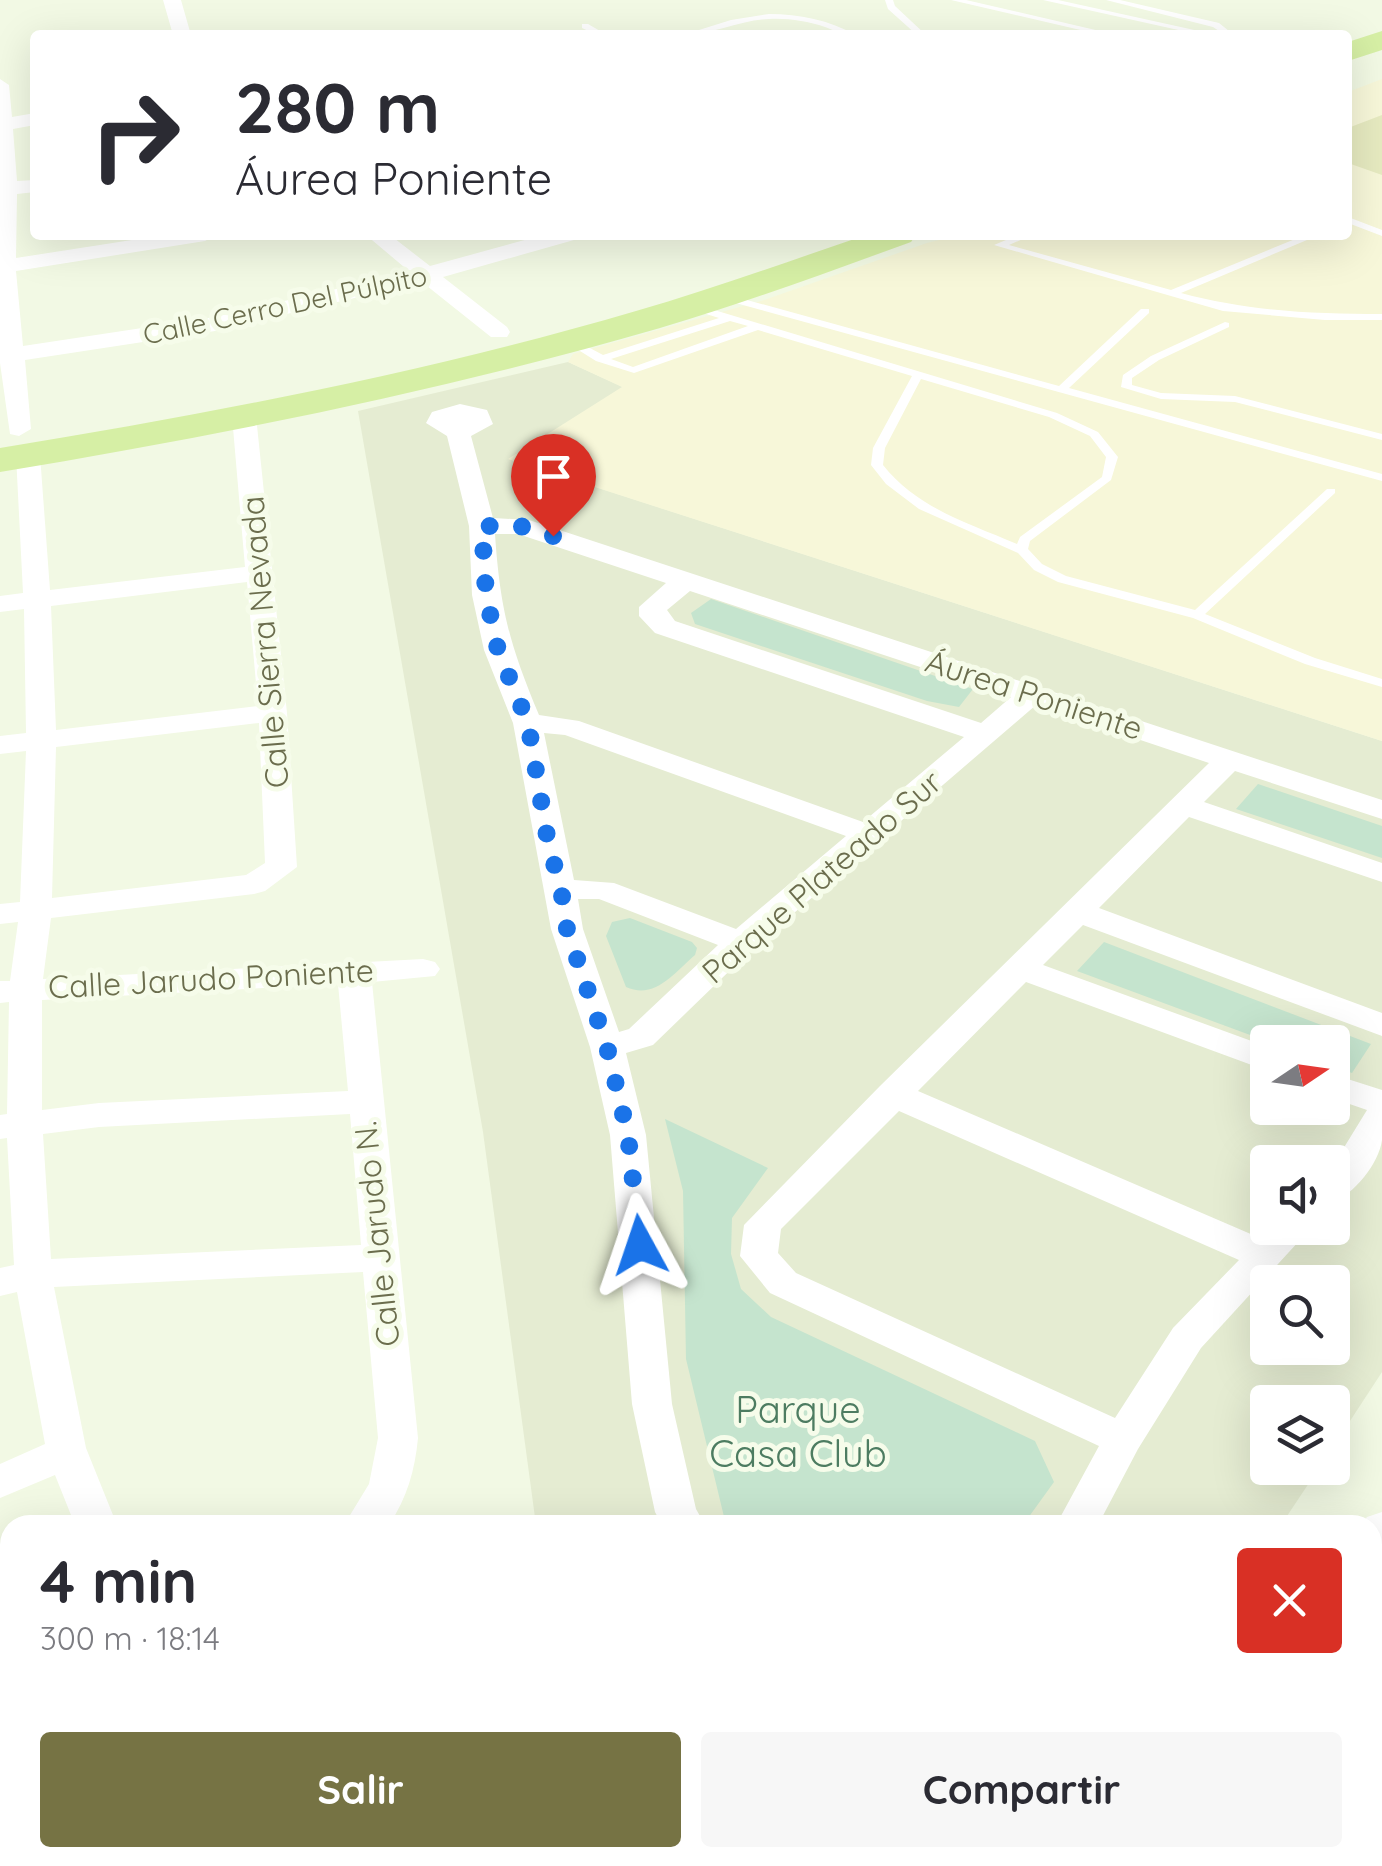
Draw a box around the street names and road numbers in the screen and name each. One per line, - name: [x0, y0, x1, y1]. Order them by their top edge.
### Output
- street label: Calle Cerro Del Púlpito: [140, 257, 430, 352]
- street label: Calle Sierra Nevada: [231, 494, 297, 790]
- street label: Áurea Poniente: [921, 640, 1148, 748]
- street label: Parque Plateado Sur: [693, 761, 949, 991]
- street label: Calle Jarudo Poniente: [47, 949, 375, 1007]
- street label: Calle Jarudo N.: [344, 1119, 408, 1349]

